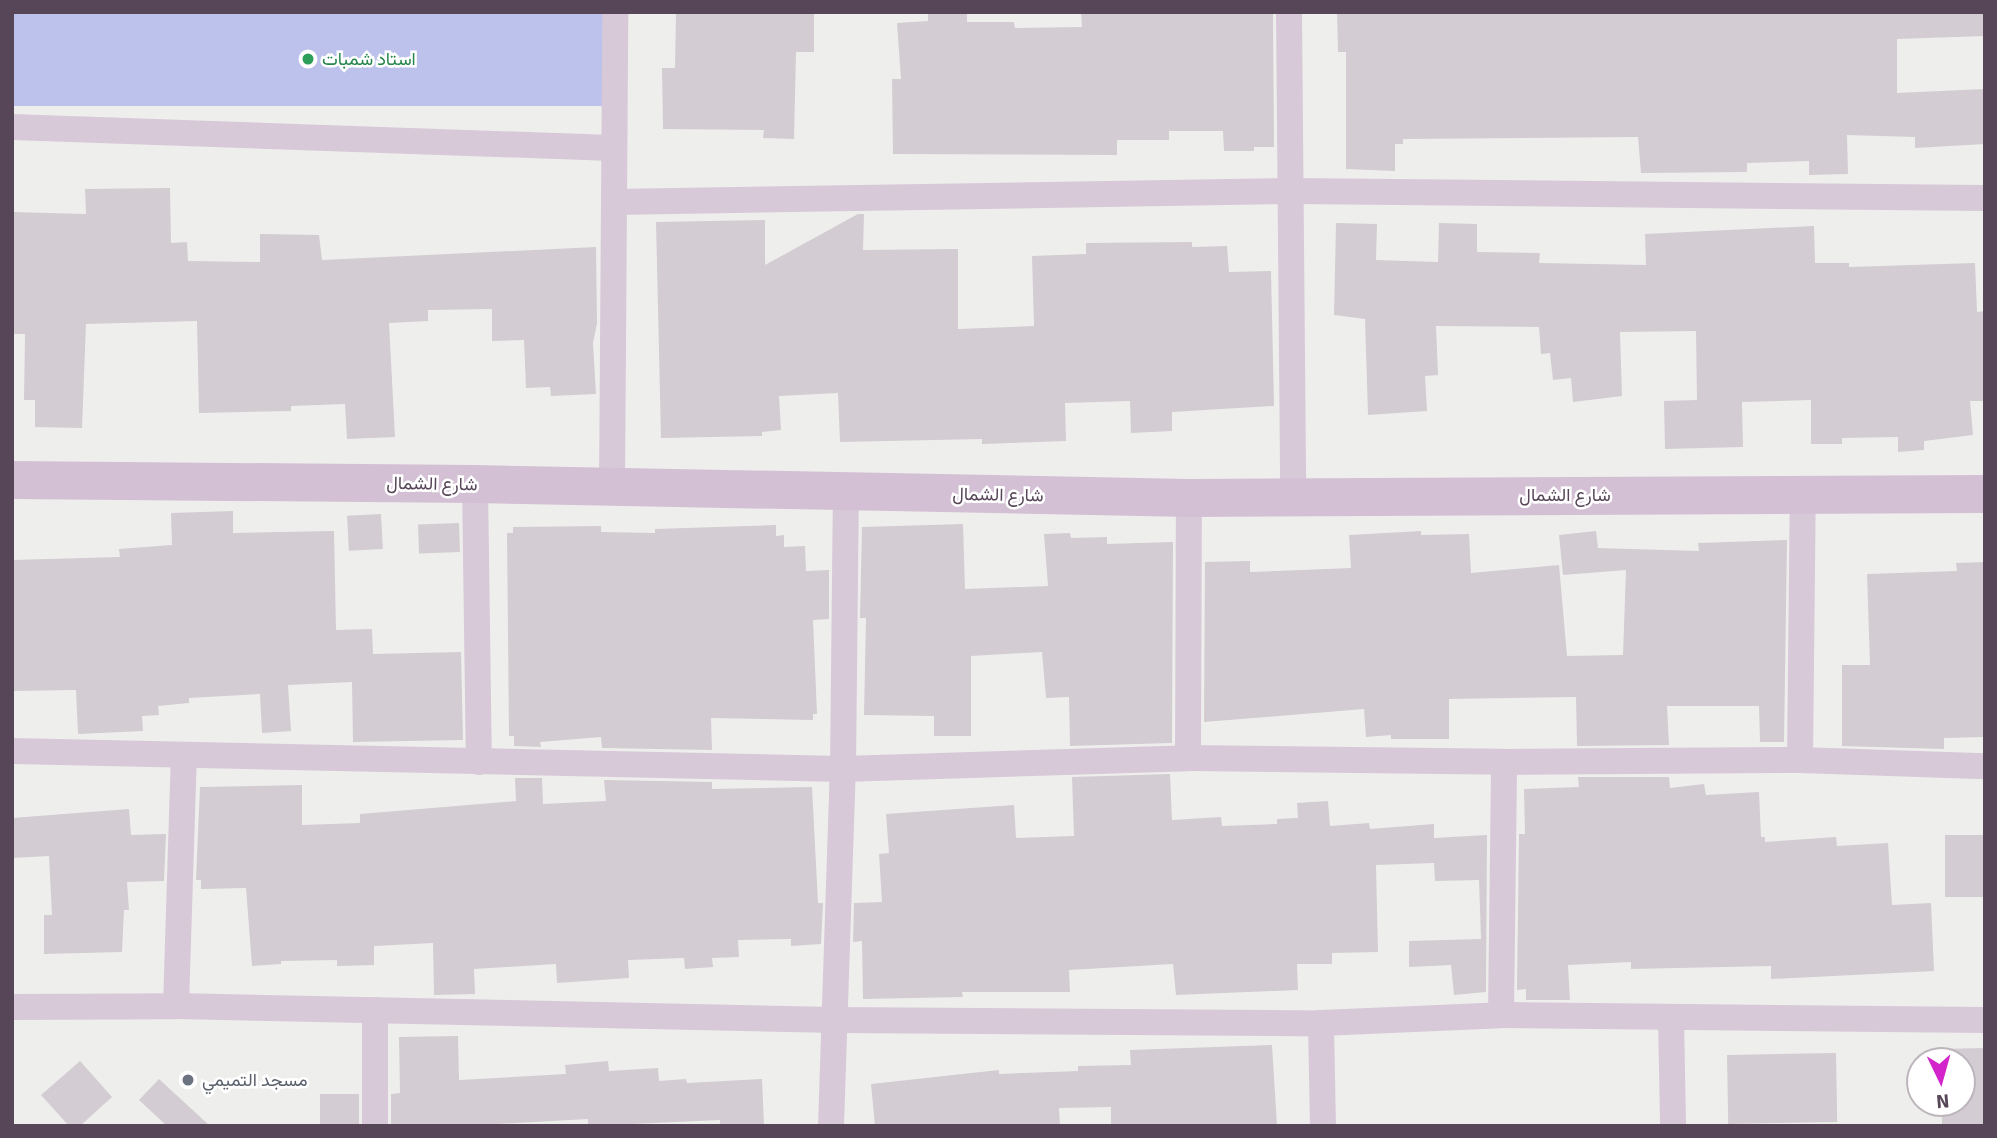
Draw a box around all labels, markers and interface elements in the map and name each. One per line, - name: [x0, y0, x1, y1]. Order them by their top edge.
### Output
- place label: استاد شمبات: [322, 48, 416, 70]
- marker: استاد شمبات: [300, 51, 316, 67]
- street label: شارع الشمال: [386, 472, 478, 496]
- street label: شارع الشمال: [952, 483, 1044, 507]
- street label: شارع الشمال: [1519, 484, 1611, 506]
- north arrow: [1906, 1047, 1976, 1117]
- place label: مسجد التميمي: [202, 1069, 308, 1091]
- marker: مسجد التميمي: [180, 1072, 196, 1088]
- text: N: [1935, 1088, 1950, 1113]

